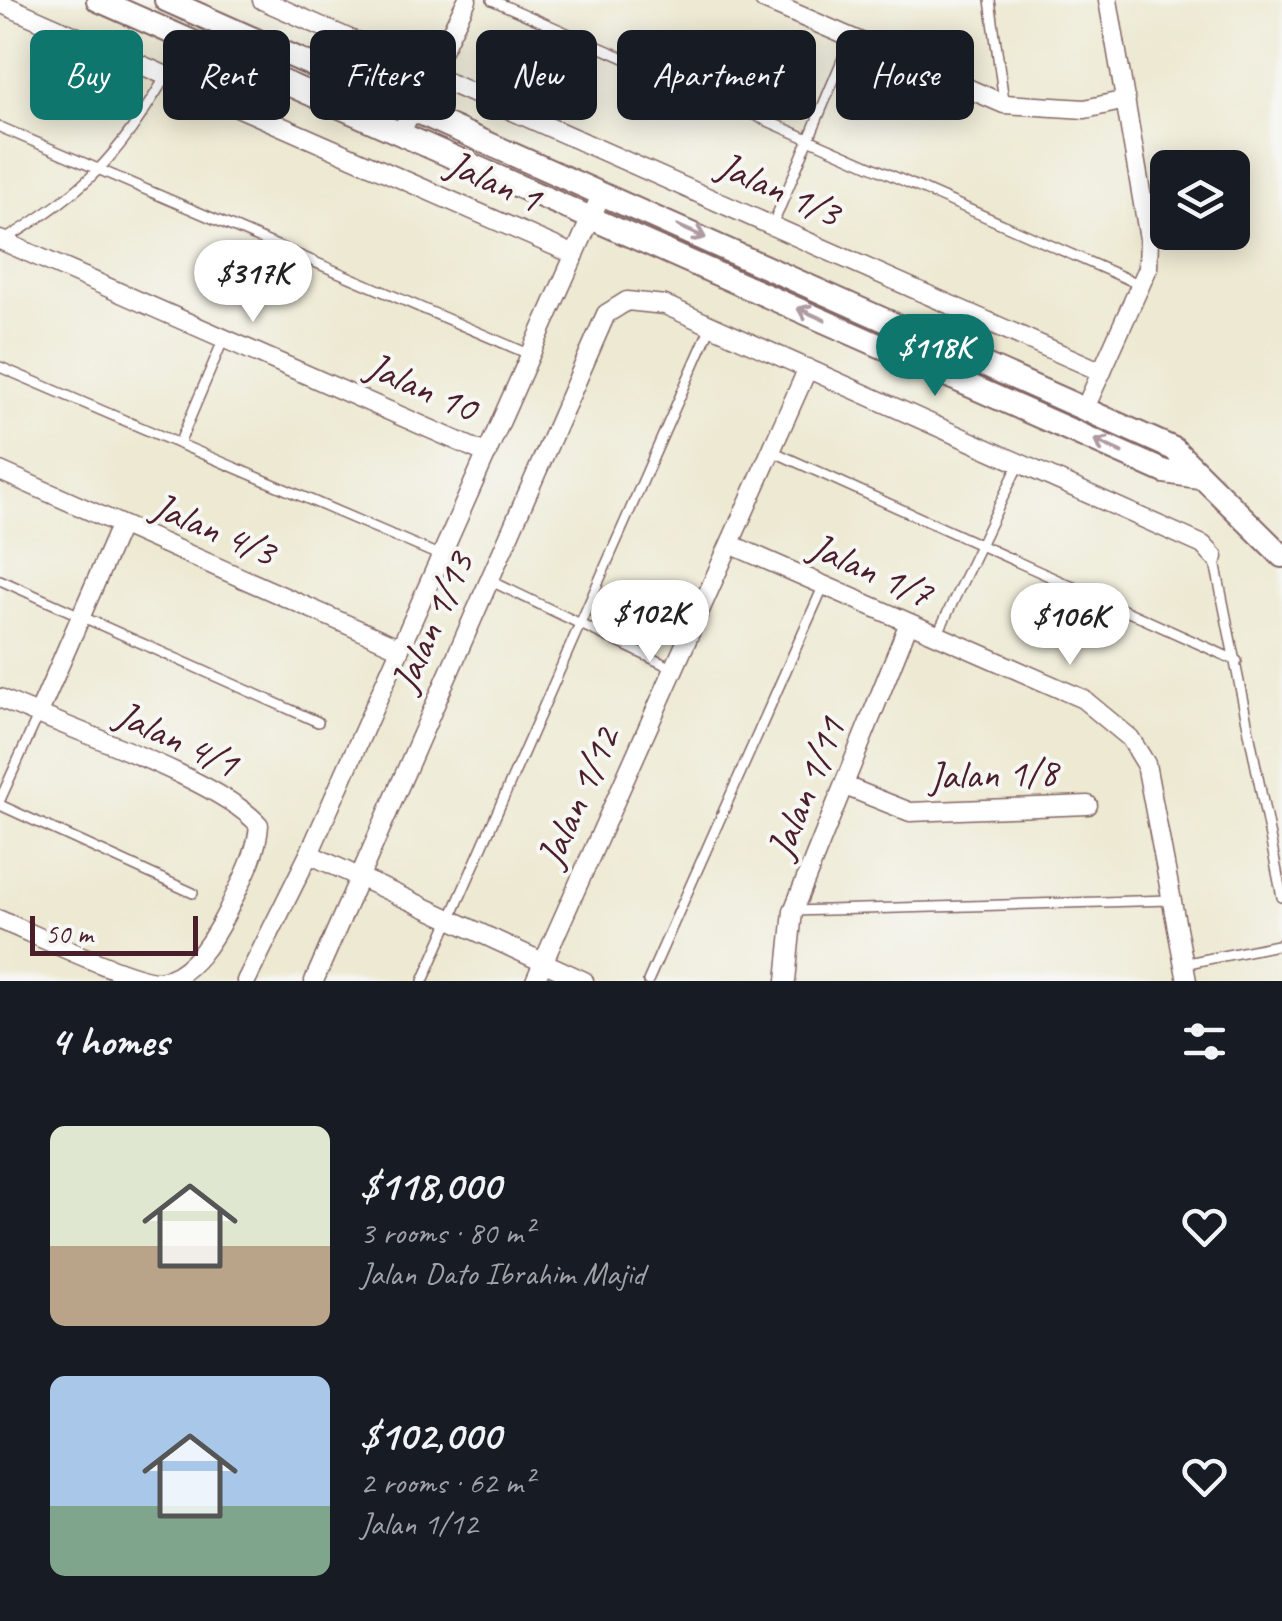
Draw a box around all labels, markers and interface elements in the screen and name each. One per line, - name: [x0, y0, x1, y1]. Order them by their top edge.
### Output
- chip: Buy: [30, 30, 143, 120]
- chip: Rent: [163, 30, 290, 120]
- chip: Filters: [310, 30, 456, 120]
- chip: New: [476, 30, 597, 120]
- chip: Apartment: [617, 30, 816, 120]
- chip: House: [836, 30, 974, 120]
- street label: Jalan 1: [437, 137, 551, 225]
- street label: Jalan 1/3: [708, 139, 851, 239]
- map controls: [1150, 150, 1250, 250]
- button: layers: [1150, 150, 1250, 250]
- one-way arrow: [676, 224, 707, 242]
- pin: $317K: [183, 240, 323, 325]
- text: $317K: [216, 252, 290, 293]
- one-way arrow: [796, 304, 827, 322]
- pin: $118K: [865, 314, 1005, 399]
- text: $118K: [898, 326, 972, 367]
- street label: Jalan 10: [357, 340, 488, 435]
- one-way arrow: [1093, 436, 1124, 454]
- street label: Jalan 4/3: [143, 480, 286, 578]
- street label: Jalan 1/7: [800, 520, 942, 620]
- street label: Jalan 1/13: [378, 542, 486, 701]
- pin: $102K: [580, 580, 720, 665]
- pin: $106K: [1000, 583, 1140, 668]
- text: $102K: [613, 592, 687, 633]
- text: $106K: [1033, 595, 1107, 636]
- street label: Jalan 4/1: [106, 688, 248, 790]
- street label: Jalan 1/11: [755, 709, 857, 867]
- street label: Jalan 1/12: [524, 717, 632, 876]
- street label: Jalan 1/8: [926, 747, 1062, 801]
- scale bar: [30, 911, 198, 956]
- text: 50 m: [45, 916, 93, 951]
- icon: filters: [1177, 1014, 1232, 1069]
- text: 4 homes: [50, 1015, 169, 1068]
- text: $118,000: [360, 1159, 501, 1212]
- icon: home: [130, 1166, 250, 1286]
- icon: heart: [1177, 1199, 1232, 1254]
- text: 3 rooms · 80 m²: [360, 1212, 533, 1253]
- text: Jalan Dato Ibrahim Majid: [360, 1253, 645, 1294]
- text: $102,000: [360, 1409, 501, 1462]
- icon: home: [130, 1416, 250, 1536]
- icon: heart: [1177, 1449, 1232, 1504]
- text: 2 rooms · 62 m²: [360, 1462, 533, 1503]
- text: Jalan 1/12: [360, 1503, 478, 1544]

